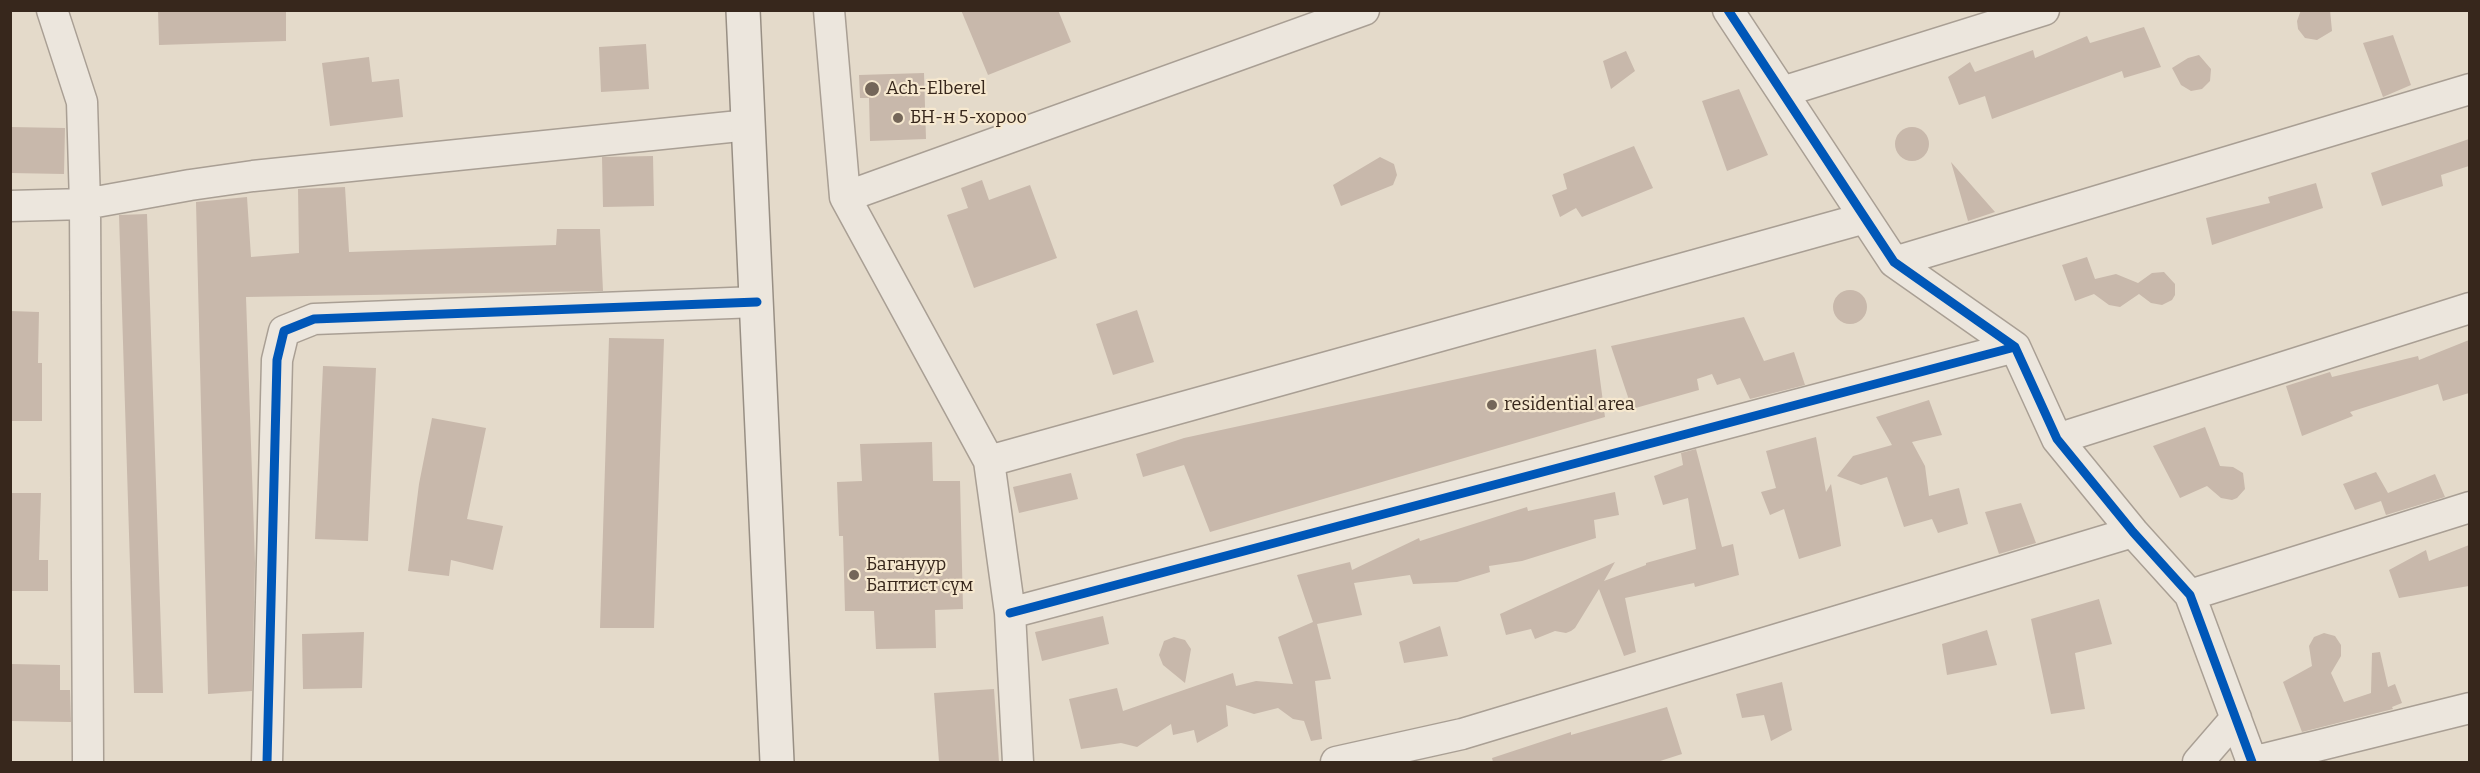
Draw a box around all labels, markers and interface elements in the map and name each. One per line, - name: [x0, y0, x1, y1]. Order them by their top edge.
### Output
- place label: Ach-Elberel: [886, 78, 986, 100]
- marker: Ach-Elberel: [863, 80, 881, 98]
- place label: БН-н 5-хороо: [910, 107, 1027, 129]
- marker: БН-н 5-хороо: [891, 111, 905, 125]
- place label: residential area: [1504, 394, 1635, 416]
- marker: residential area: [1485, 398, 1499, 412]
- place label: Багануур Баптист сүм: [866, 554, 973, 596]
- marker: Багануур Баптист сүм: [847, 568, 861, 582]

